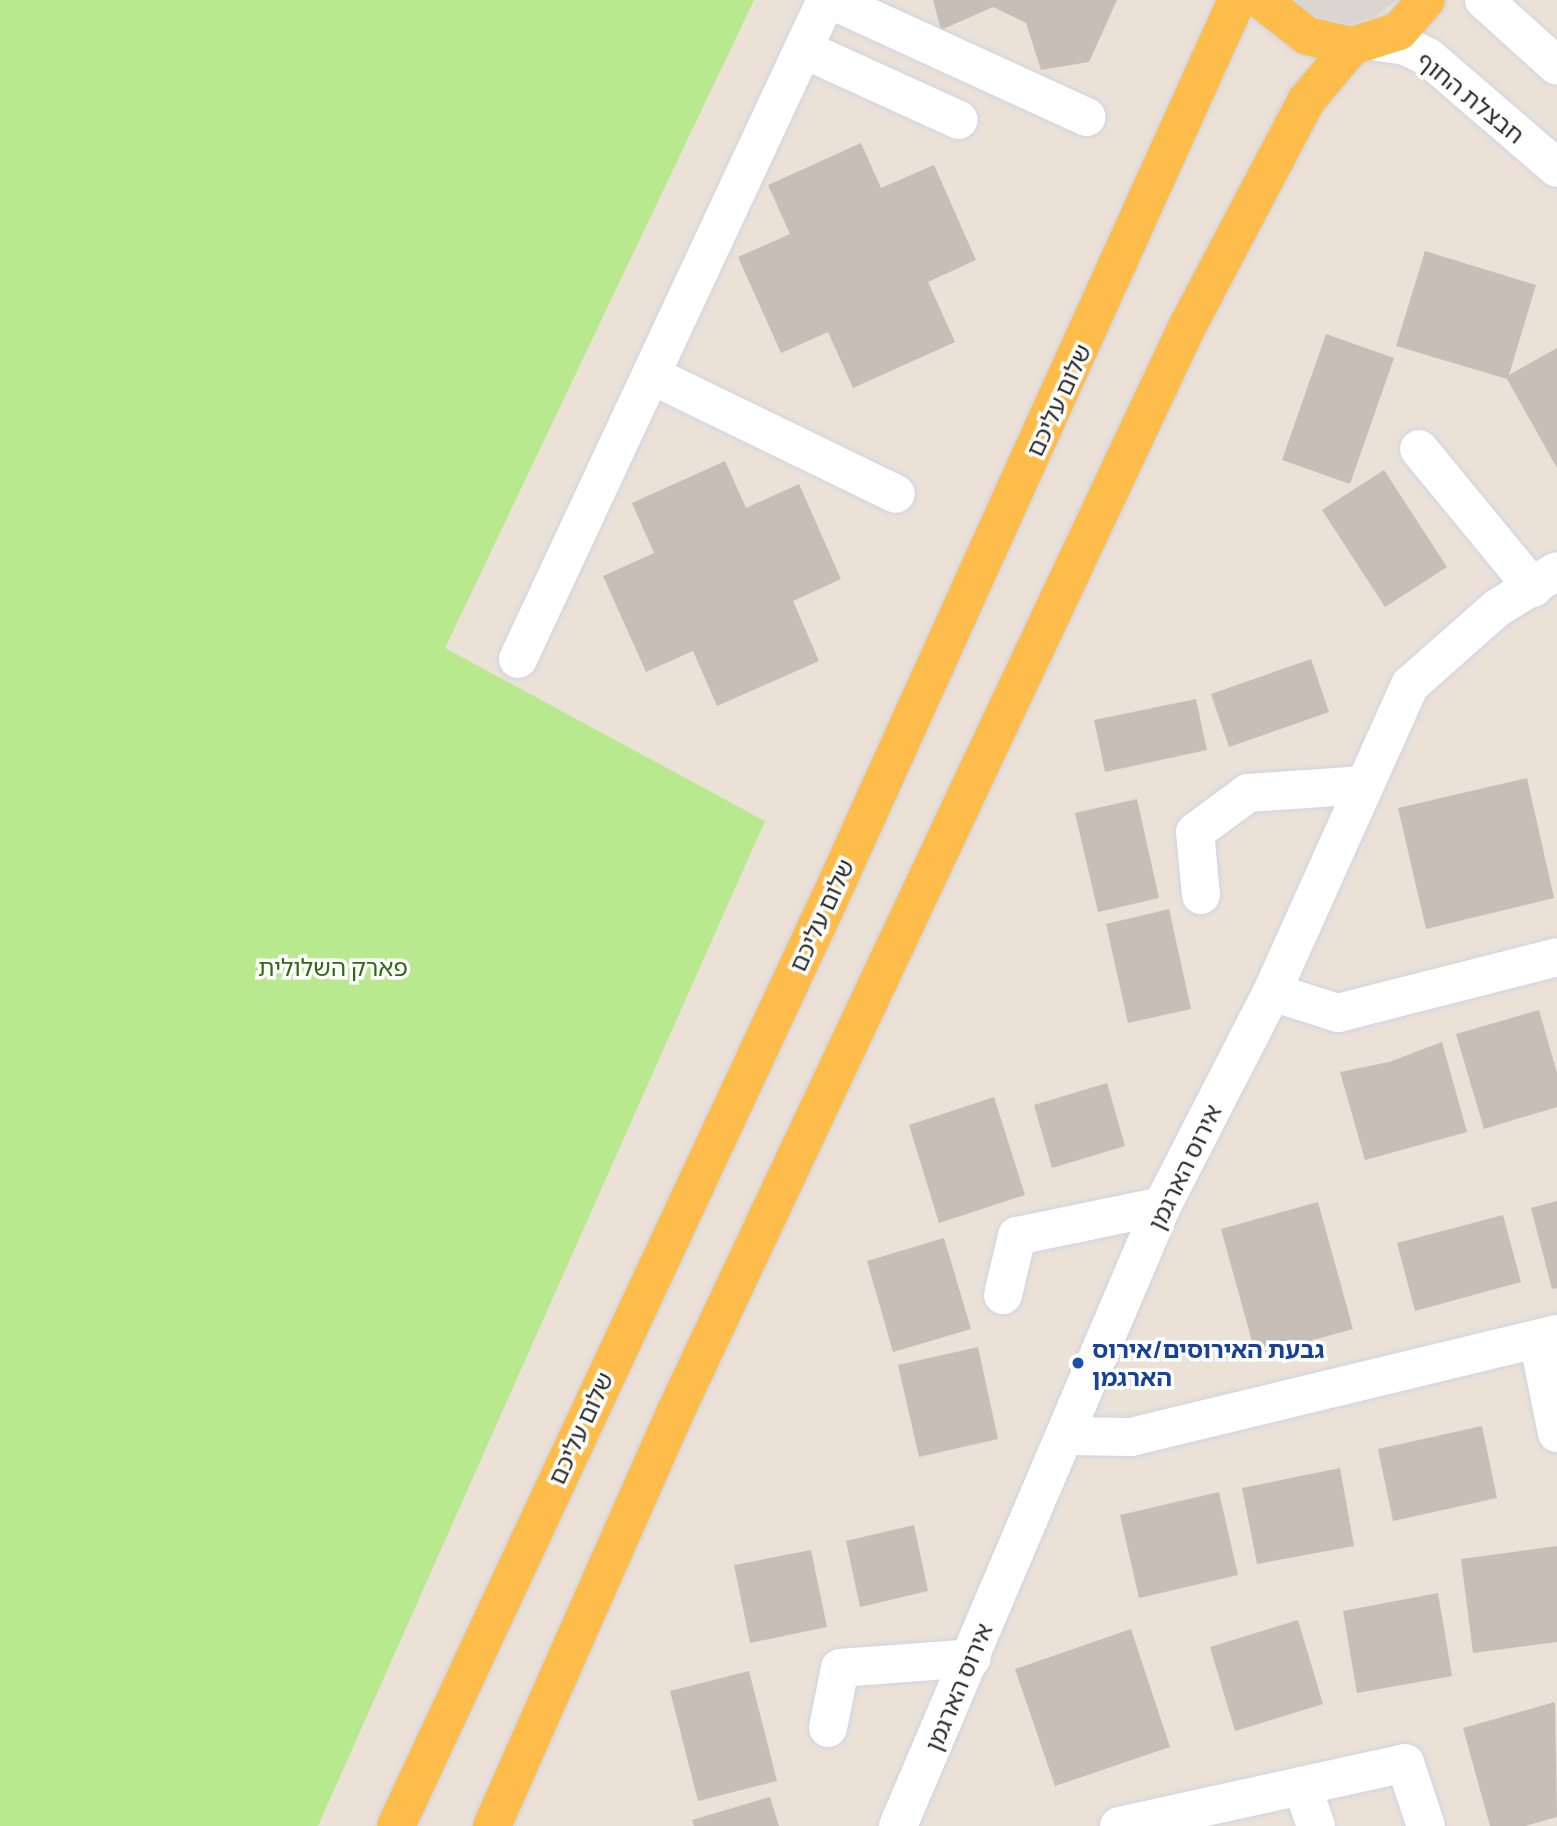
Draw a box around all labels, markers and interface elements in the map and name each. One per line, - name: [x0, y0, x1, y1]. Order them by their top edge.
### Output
- street label: חבצלת החוף: [1412, 45, 1530, 149]
- street label: שלום עליכם: [1019, 339, 1097, 461]
- street label: שלום עליכם: [782, 854, 860, 976]
- park label: פארק השלולית: [258, 953, 408, 981]
- street label: אירוס הארגמן: [1141, 1100, 1227, 1234]
- place label: גבעת האירוסים/אירוס הארגמן: [1092, 1335, 1324, 1391]
- marker: גבעת האירוסים/אירוס הארגמן: [1070, 1355, 1086, 1371]
- street label: שלום עליכם: [541, 1367, 619, 1489]
- street label: אירוס הארגמן: [918, 1619, 998, 1755]

